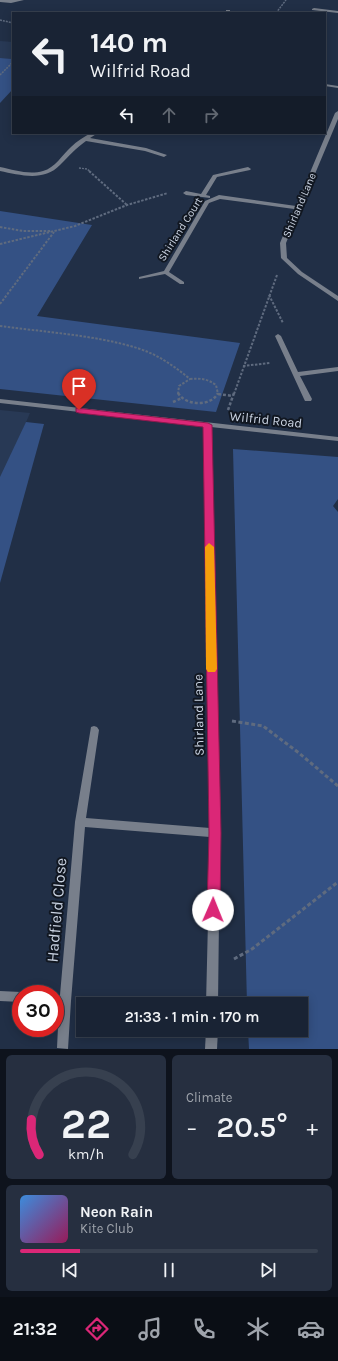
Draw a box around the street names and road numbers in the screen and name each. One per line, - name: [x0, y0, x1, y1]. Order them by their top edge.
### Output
- street label: Shirland Lane: [280, 171, 319, 239]
- street label: Shirland Court: [156, 195, 205, 264]
- street label: Wilfrid Road: [229, 408, 303, 431]
- street label: Shirland Lane: [190, 674, 207, 756]
- street label: Hadfield Close: [42, 857, 71, 963]

